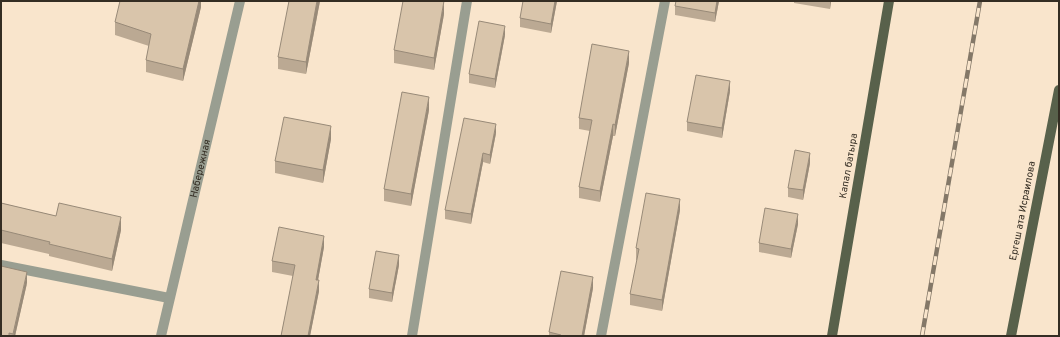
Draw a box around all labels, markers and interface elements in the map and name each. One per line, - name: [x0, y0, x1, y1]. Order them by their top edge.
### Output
- street label: Капал батыра: [837, 132, 861, 200]
- street label: Набережная: [187, 138, 214, 199]
- street label: Ергеш ата Исраилова: [1007, 160, 1039, 262]

